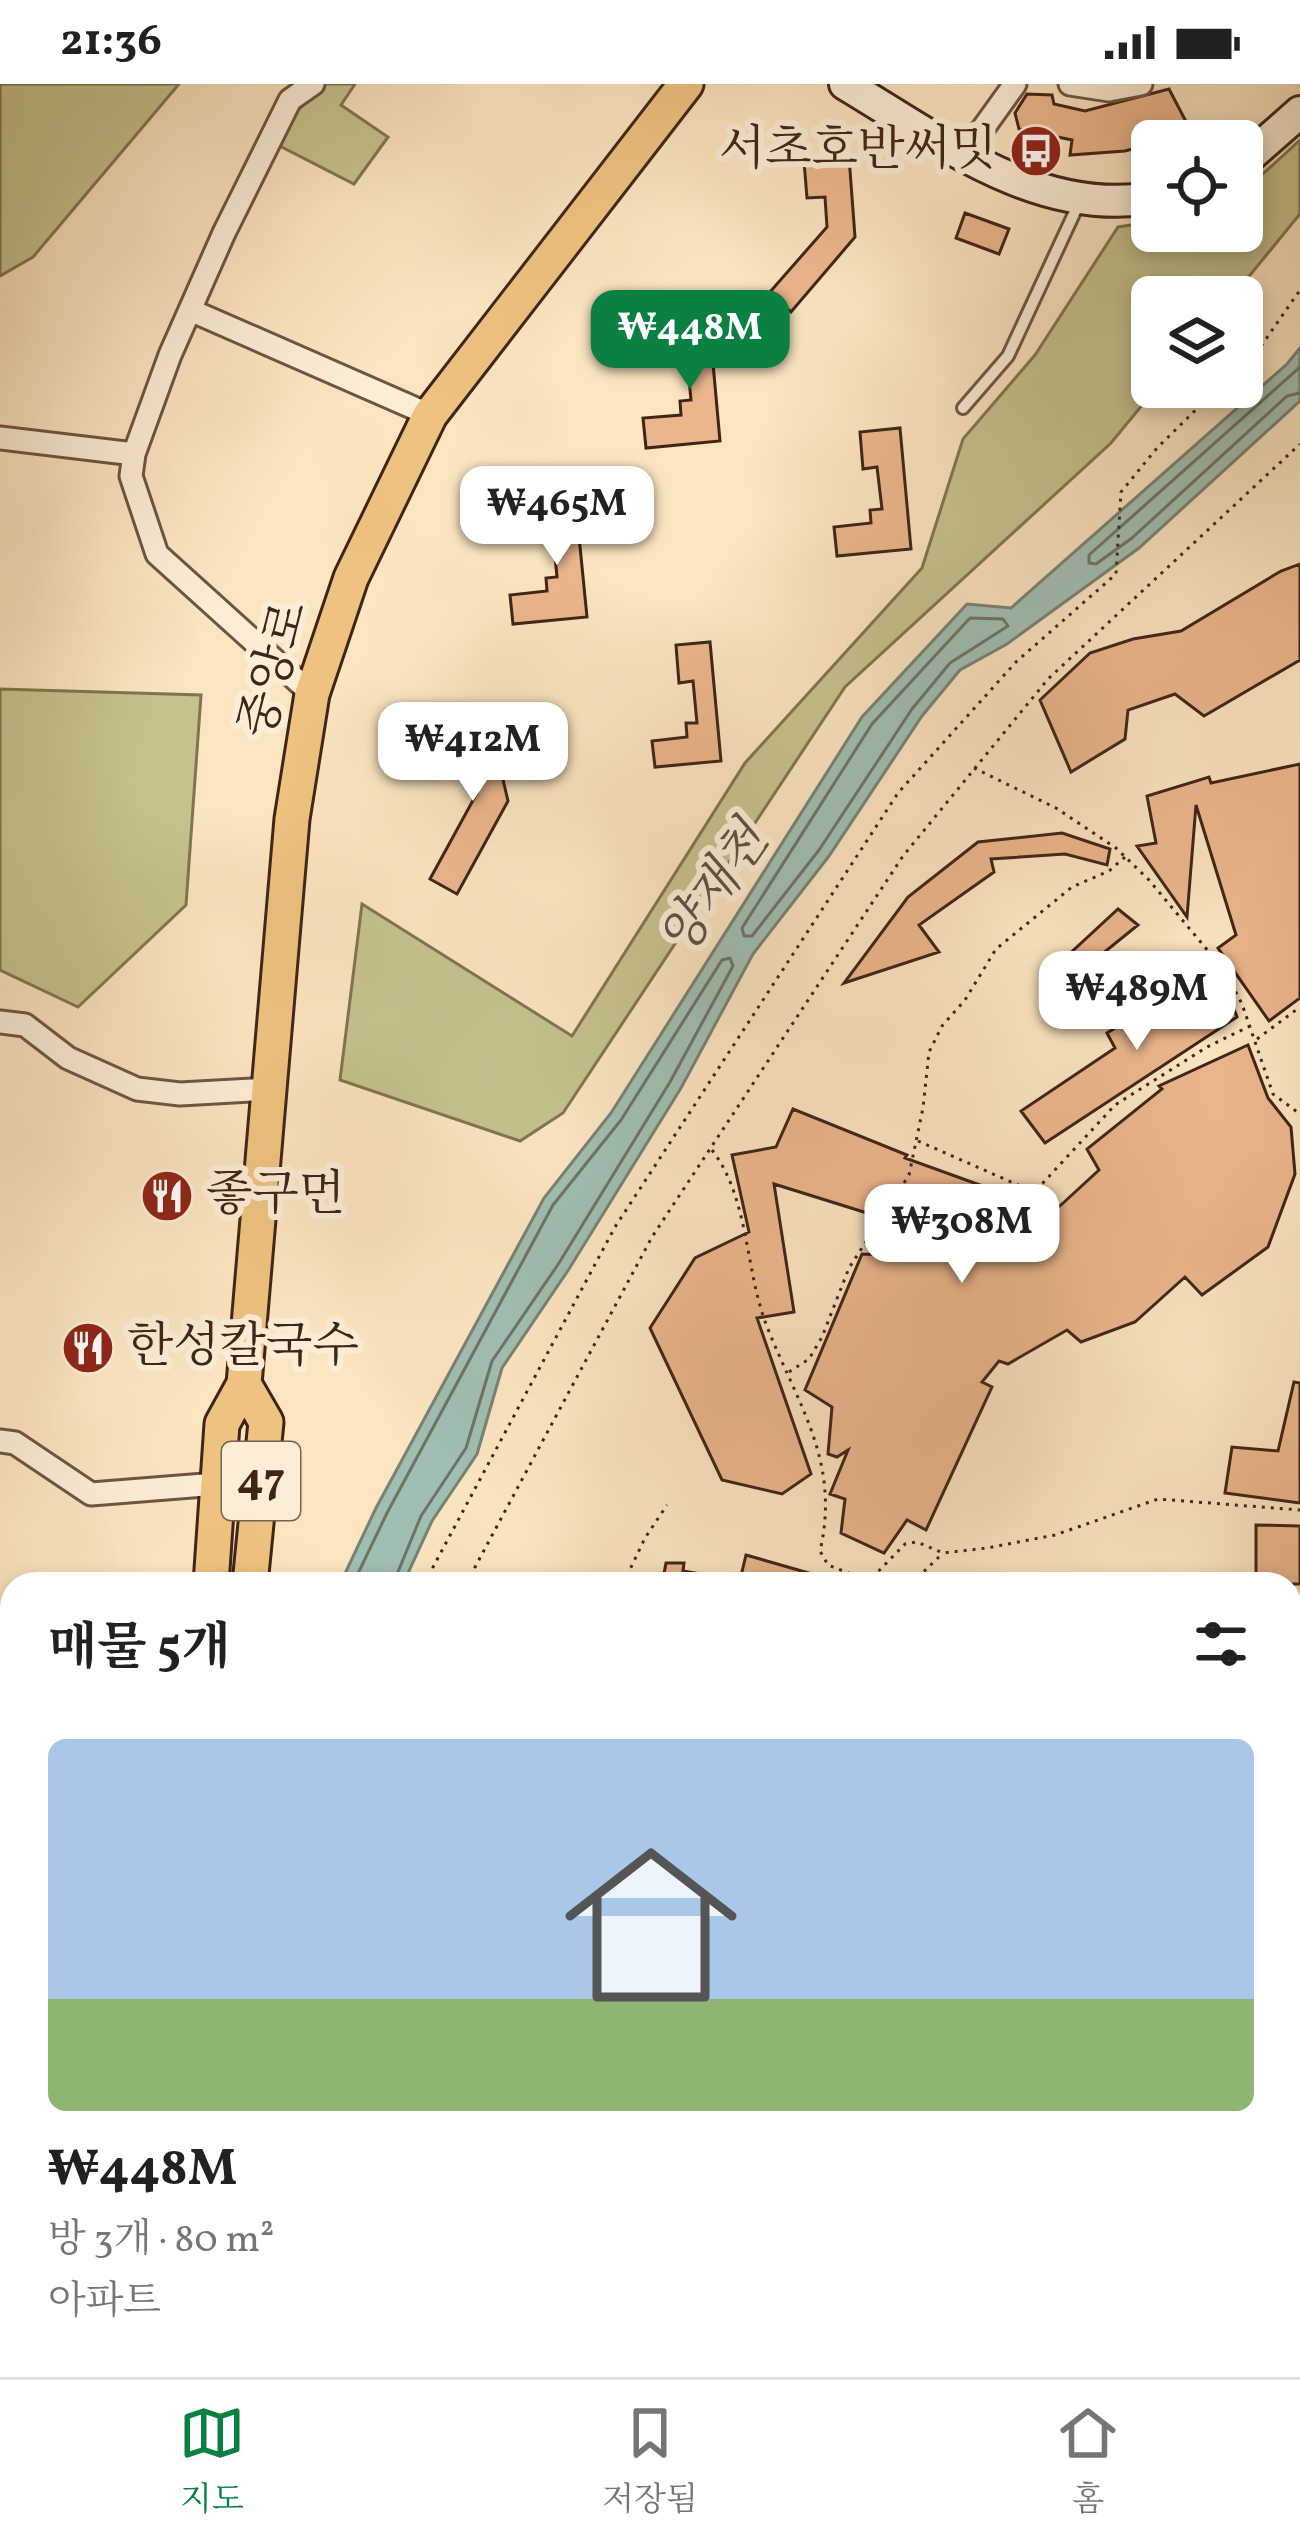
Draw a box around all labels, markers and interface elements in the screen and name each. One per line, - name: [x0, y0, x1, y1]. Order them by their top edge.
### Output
- text: 21:36: [60, 11, 162, 74]
- place label: 서초호반써밋: [719, 118, 997, 185]
- map controls: [1131, 120, 1263, 408]
- button: locate: [1131, 120, 1263, 252]
- bus stop icon: 서초호반써밋: [1008, 123, 1064, 179]
- button: layers: [1131, 276, 1263, 408]
- pin: ₩448M: [606, 290, 774, 392]
- text: ₩448M: [618, 302, 762, 356]
- pin: ₩465M: [473, 466, 641, 568]
- text: ₩465M: [487, 478, 627, 532]
- street label: 중앙로: [226, 594, 326, 746]
- pin: ₩412M: [389, 702, 557, 804]
- text: ₩412M: [405, 714, 541, 768]
- water label: 양재천: [645, 807, 790, 972]
- pin: ₩489M: [1053, 951, 1221, 1053]
- text: ₩489M: [1066, 963, 1208, 1017]
- place label: 좋구먼: [206, 1163, 345, 1230]
- restaurant icon: 좋구먼: [139, 1168, 195, 1224]
- pin: ₩308M: [878, 1184, 1046, 1286]
- text: ₩308M: [891, 1196, 1033, 1250]
- place label: 한성칼국수: [127, 1315, 359, 1382]
- restaurant icon: 한성칼국수: [60, 1320, 116, 1376]
- road number: 47: [222, 1442, 300, 1520]
- icon: filters: [1188, 1611, 1254, 1677]
- text: 매물 5개: [48, 1614, 231, 1685]
- icon: home: [543, 1817, 759, 2033]
- text: ₩448M: [48, 2135, 237, 2206]
- text: 방 3개 · 80 m²: [48, 2214, 274, 2268]
- text: 아파트: [48, 2276, 161, 2330]
- tab: 지도: [179, 2400, 245, 2525]
- tab: 저장됨: [602, 2400, 698, 2525]
- tab: 홈: [1055, 2400, 1121, 2525]

